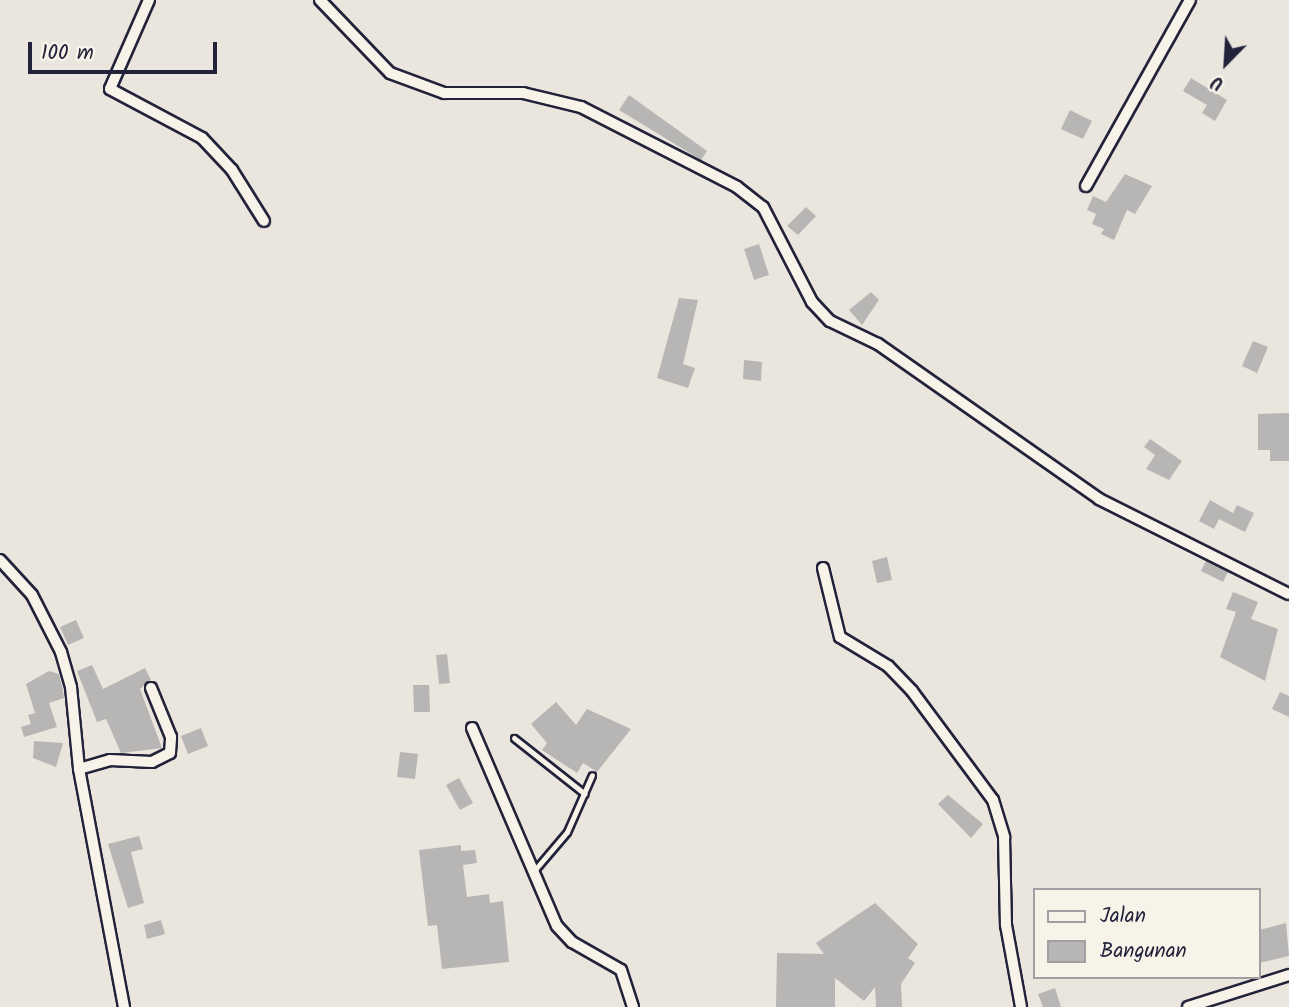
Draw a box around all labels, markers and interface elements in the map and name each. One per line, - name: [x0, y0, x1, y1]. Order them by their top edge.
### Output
- scale bar: [32, 28, 220, 72]
- north arrow: [1191, 28, 1261, 98]
- text: 100 m: [41, 37, 94, 70]
- text: U: [1206, 66, 1229, 98]
- legend: [1034, 888, 1261, 979]
- text: Jalan: [1100, 900, 1146, 933]
- text: Bangunan: [1100, 935, 1187, 968]

